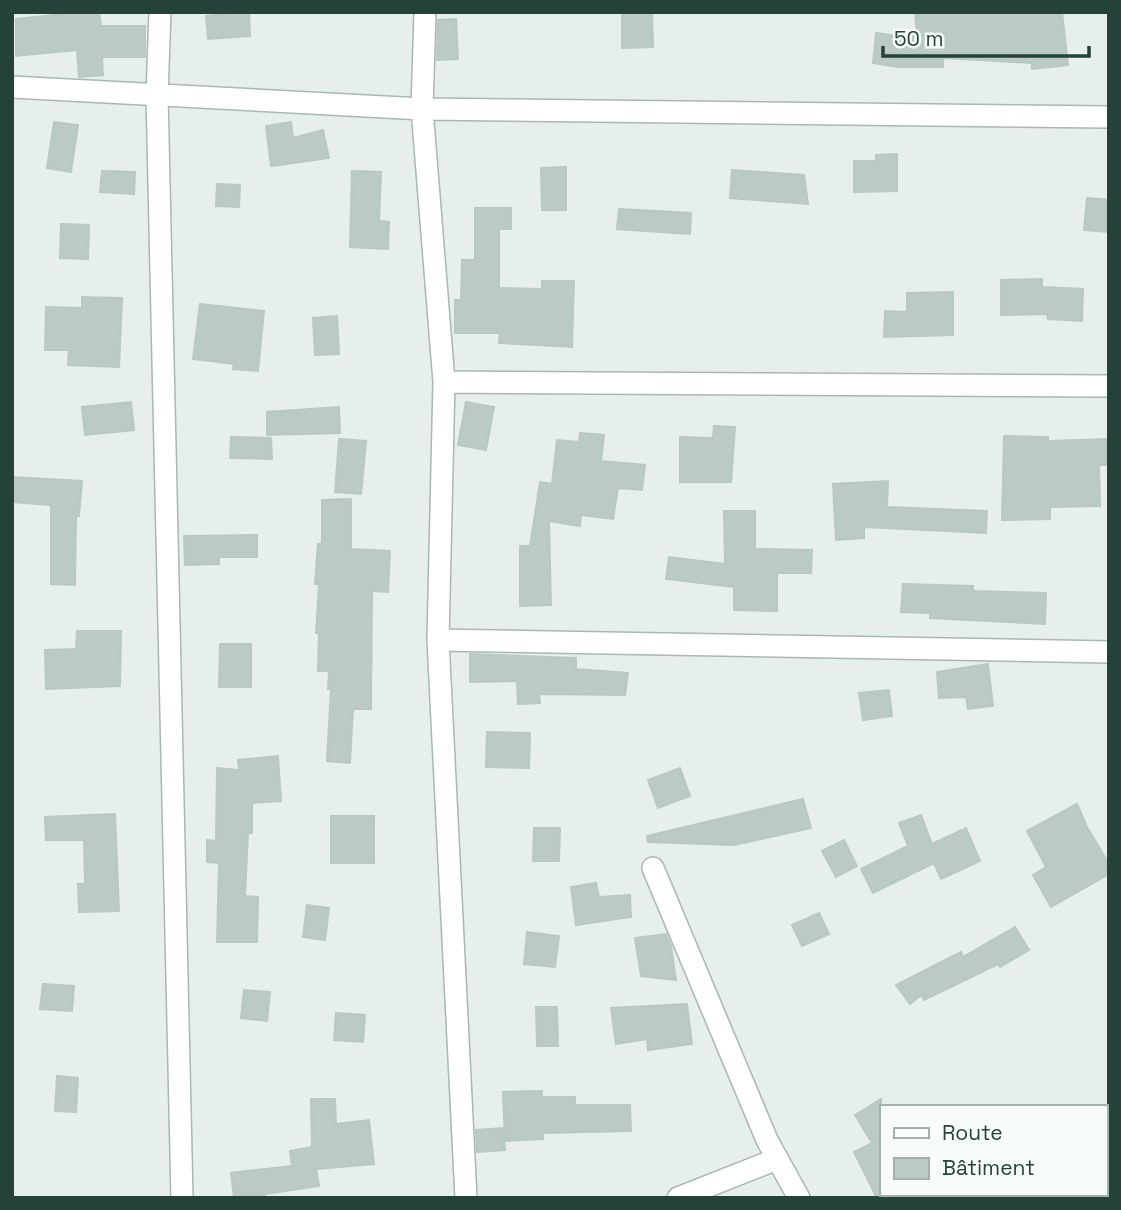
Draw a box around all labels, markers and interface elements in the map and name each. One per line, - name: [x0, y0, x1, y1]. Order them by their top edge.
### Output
- scale bar: [883, 14, 1090, 58]
- text: 50 m: [894, 25, 944, 52]
- legend: [880, 1105, 1107, 1196]
- text: Route: [942, 1119, 1003, 1146]
- text: Bâtiment: [942, 1154, 1035, 1181]

